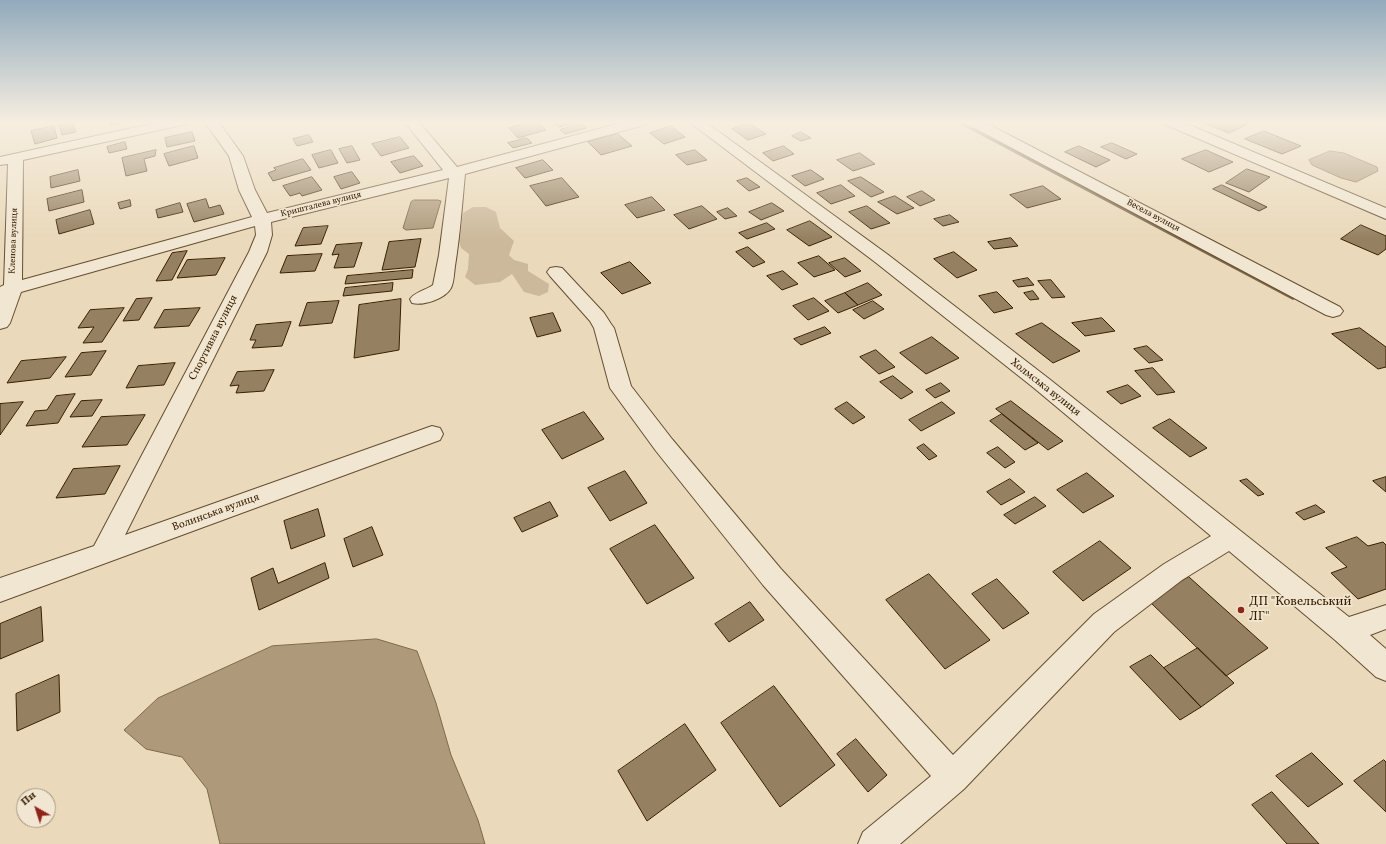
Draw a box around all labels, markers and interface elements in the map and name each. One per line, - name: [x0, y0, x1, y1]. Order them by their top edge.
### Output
- street label: Кришталева вулиця: [280, 190, 362, 220]
- street label: Весела вулиця: [1124, 197, 1182, 235]
- street label: Кленова вулиця: [7, 208, 21, 274]
- street label: Спортивна вулиця: [187, 293, 241, 383]
- street label: Холмська вулиця: [1007, 356, 1083, 420]
- street label: Волинська вулиця: [171, 491, 261, 535]
- place label: ДП "Ковельський ЛГ": [1249, 595, 1351, 626]
- marker: ДП "Ковельський ЛГ": [1236, 605, 1246, 615]
- north arrow: [16, 788, 56, 828]
- text: Пн: [18, 788, 40, 810]

